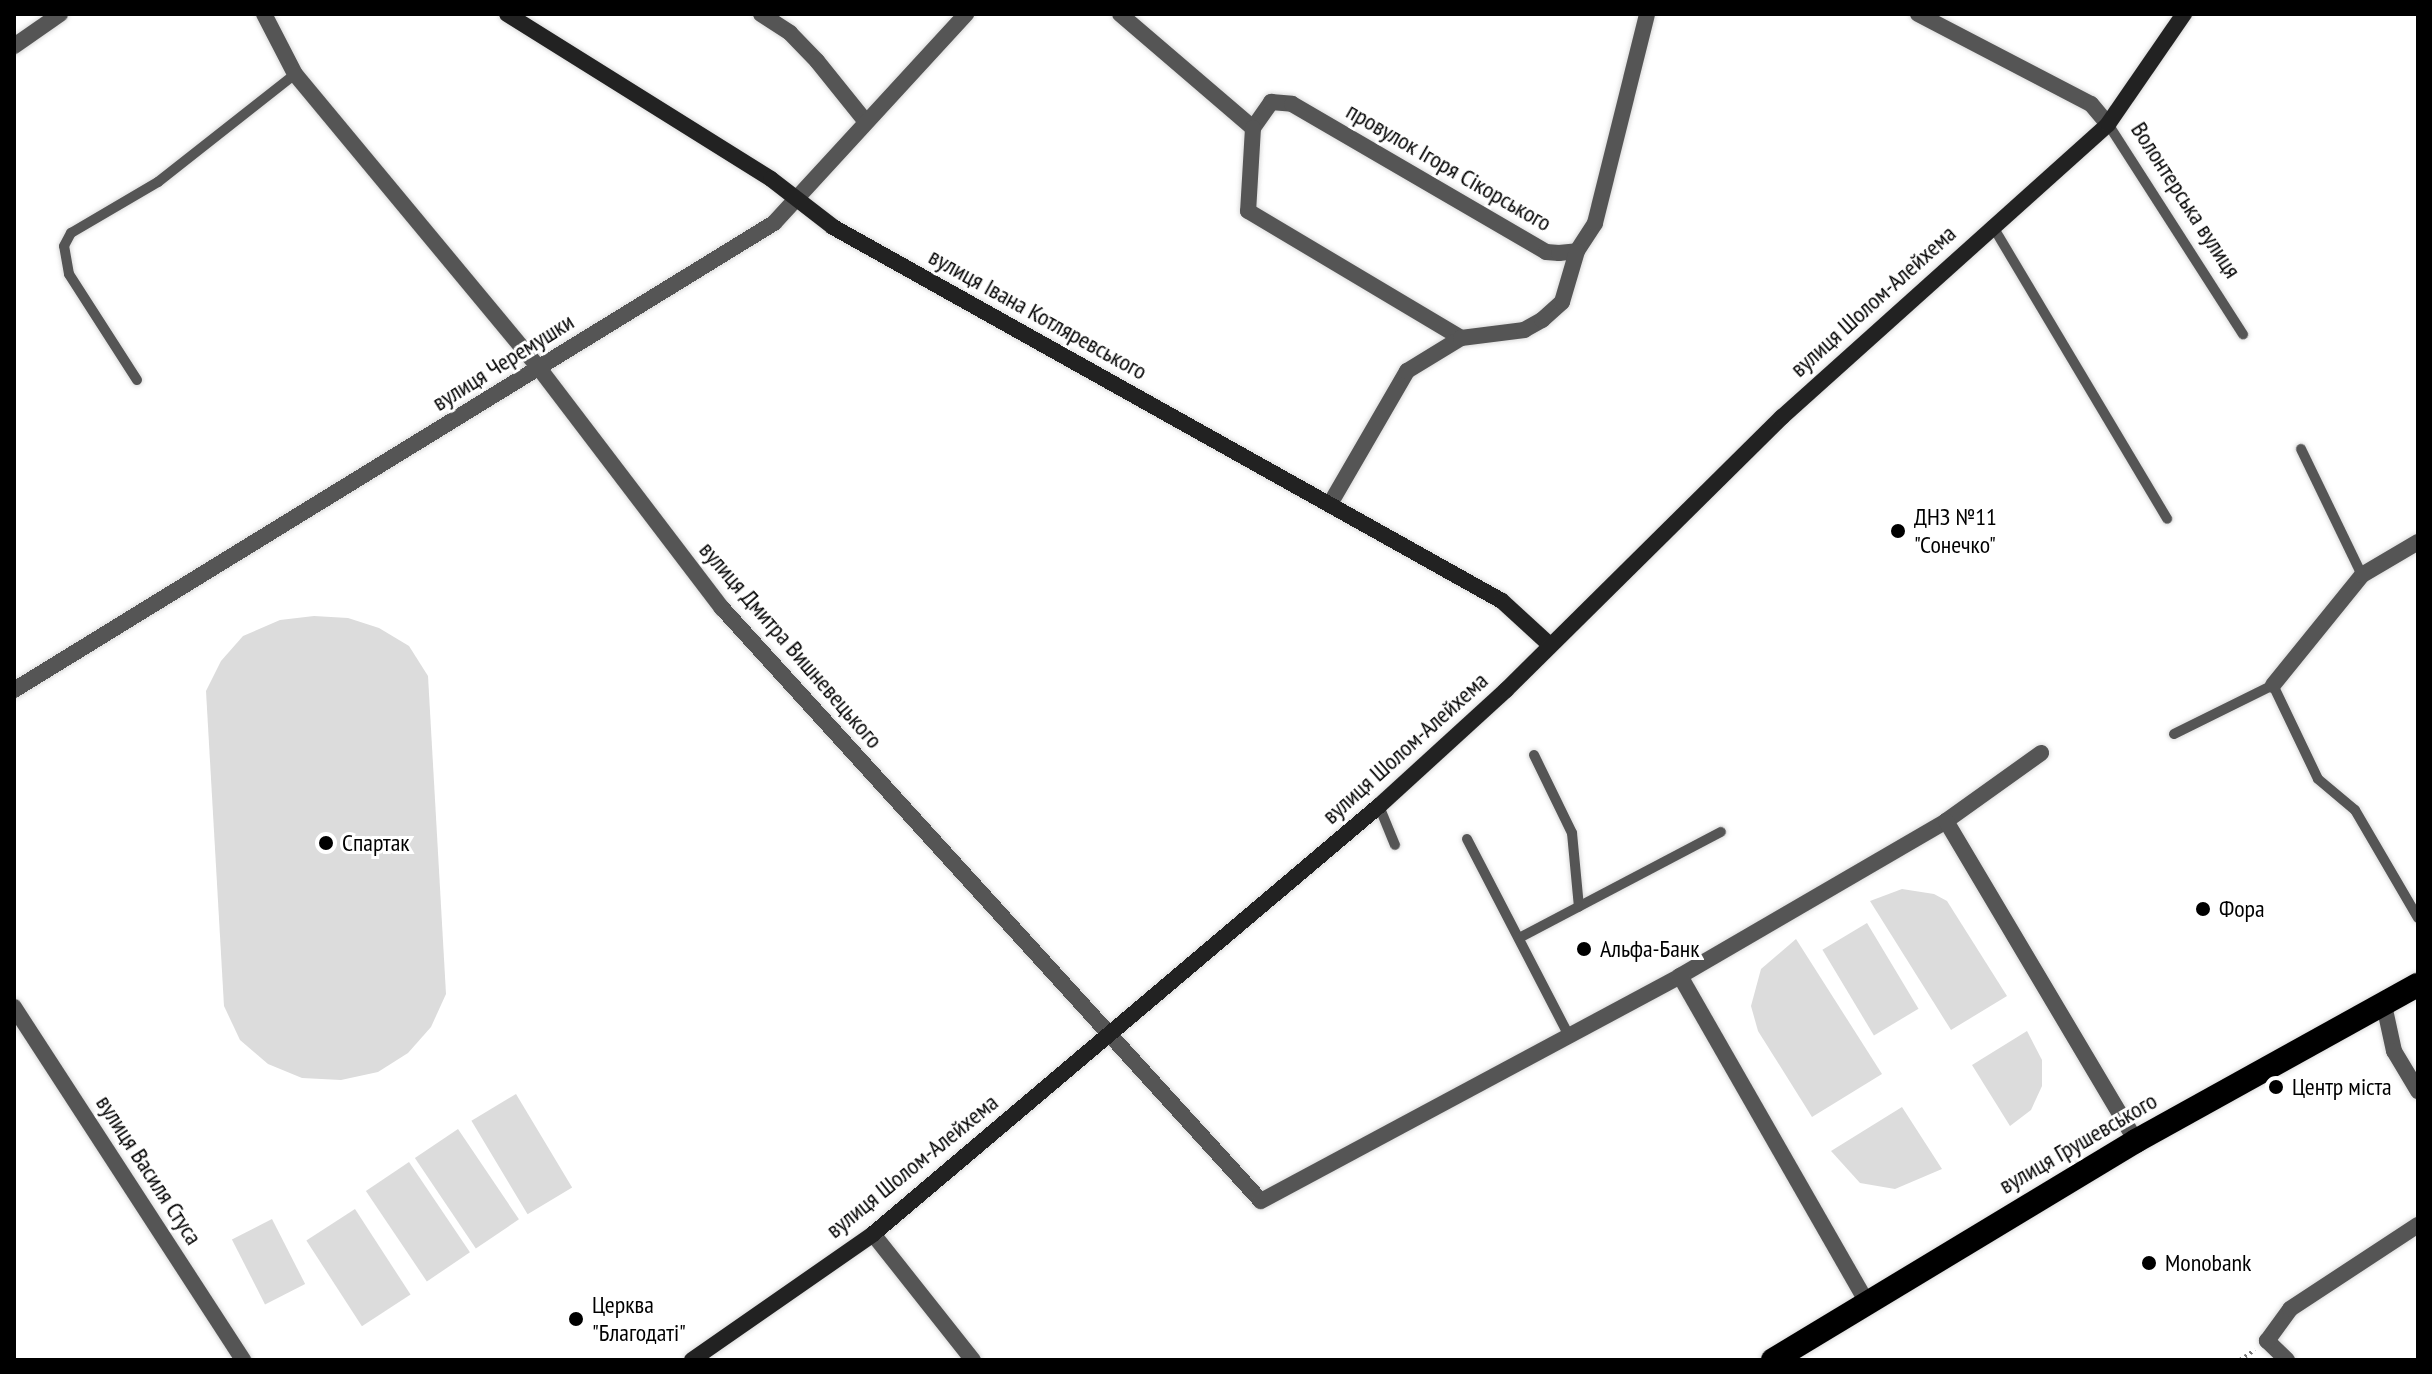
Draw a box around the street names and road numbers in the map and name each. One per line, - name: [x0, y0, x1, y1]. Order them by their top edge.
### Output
- street label: провулок Ігоря Сікорського: [1341, 97, 1557, 237]
- street label: Волонтерська вулиця: [2125, 117, 2247, 283]
- street label: вулиця Шолом-Алейхема: [1784, 219, 1962, 383]
- street label: вулиця Івана Котляревського: [924, 242, 1152, 386]
- street label: вулиця Черемушки: [427, 307, 579, 417]
- street label: вулиця Дмитра Вишневецького: [693, 536, 889, 754]
- street label: вулиця Шолом-Алейхема: [1316, 666, 1494, 830]
- street label: вулиця Грушевського: [1994, 1086, 2162, 1200]
- street label: вулиця Шолом-Алейхема: [820, 1088, 1004, 1244]
- street label: вулиця Василя Стуса: [90, 1090, 208, 1250]

